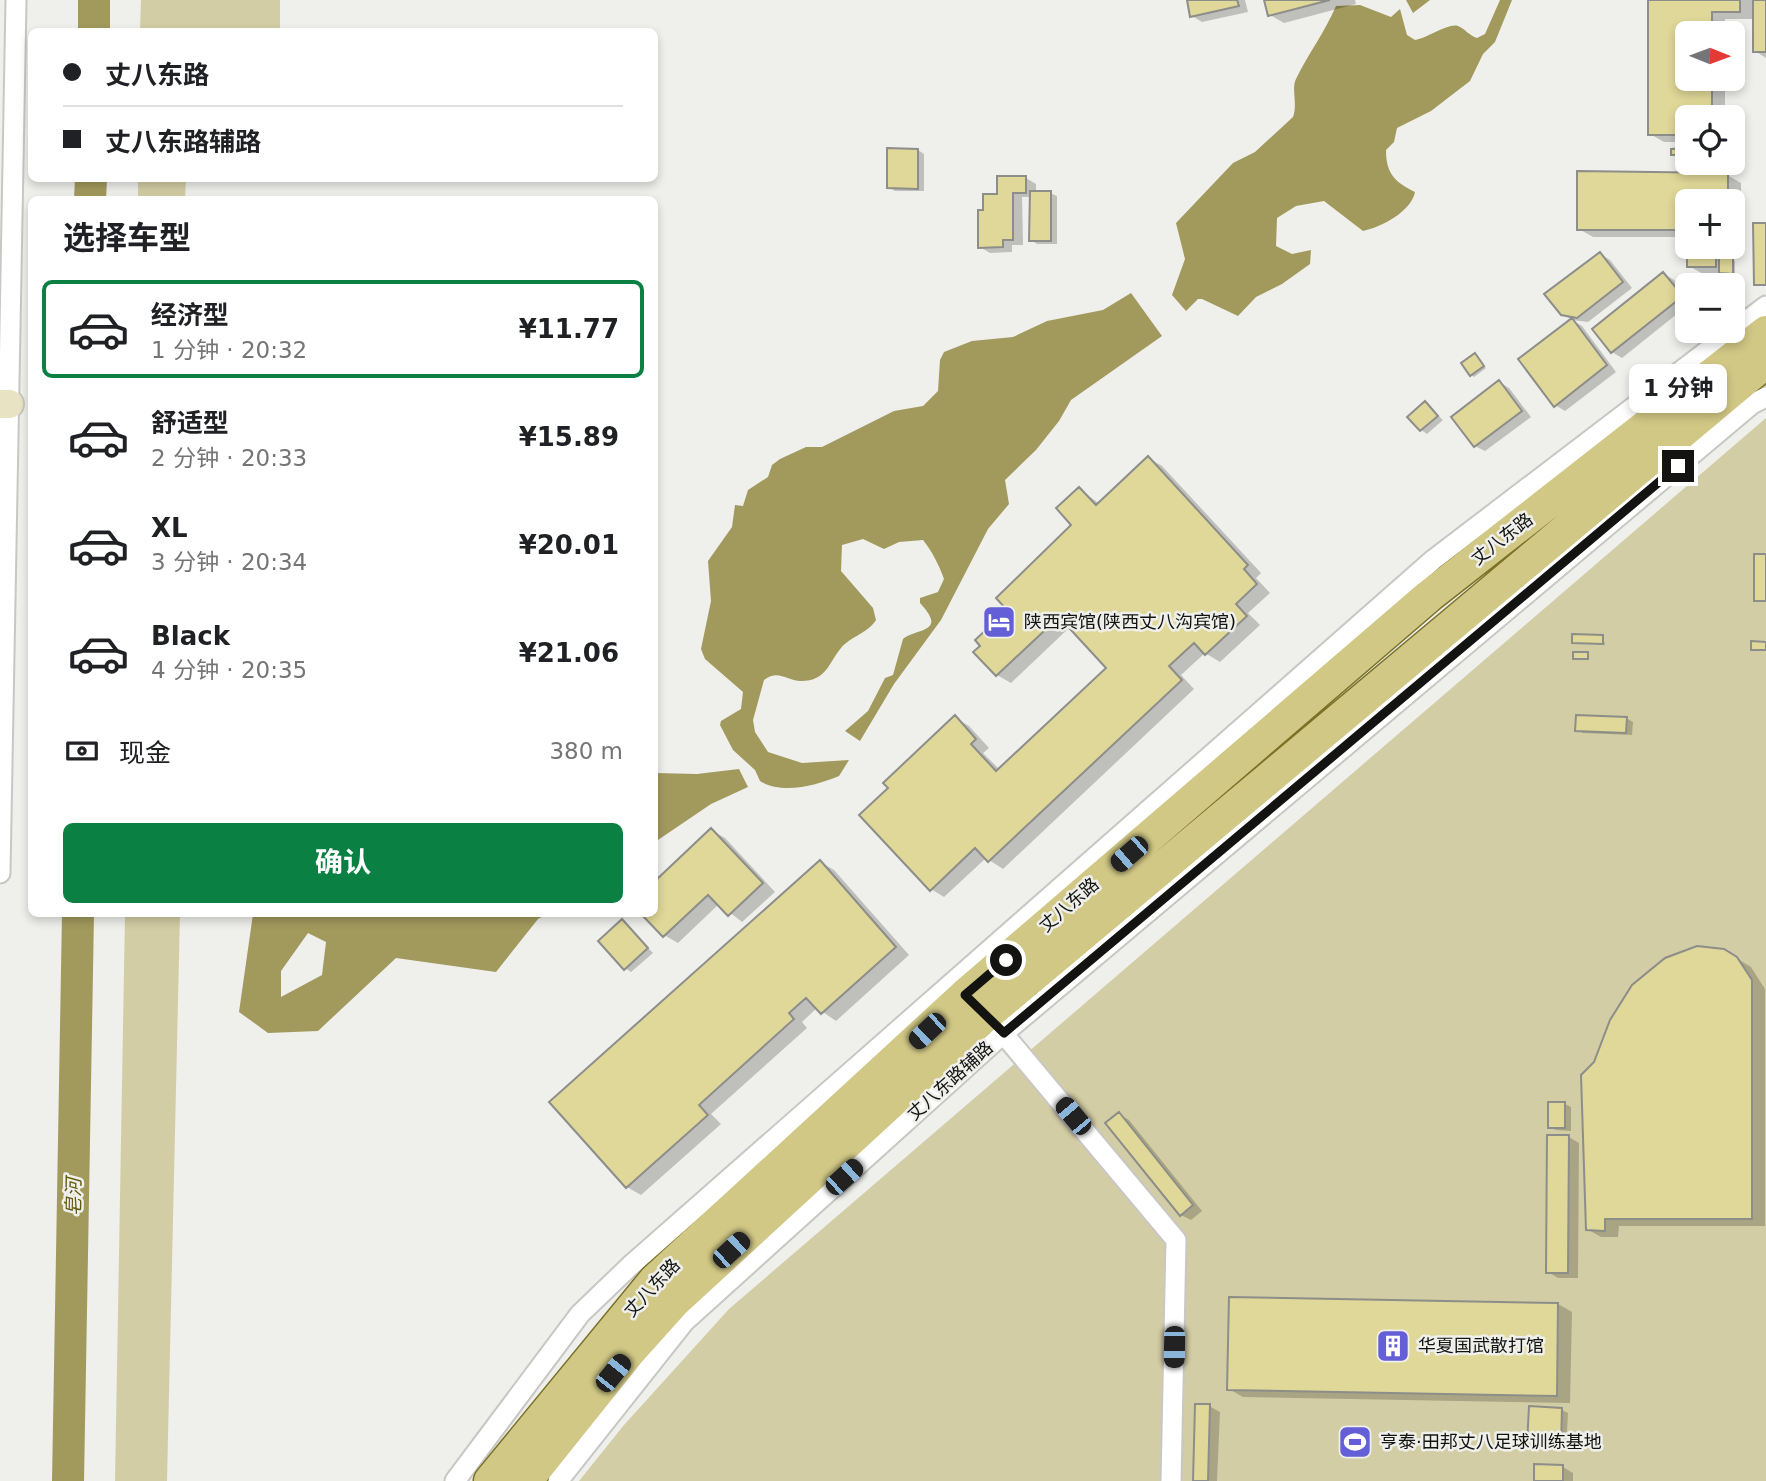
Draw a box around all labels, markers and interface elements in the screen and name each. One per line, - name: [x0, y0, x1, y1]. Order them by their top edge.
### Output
- north arrow: [1675, 21, 1745, 91]
- map controls: [1675, 21, 1745, 343]
- text: 丈八东路: [105, 60, 209, 90]
- button: locate: [1675, 105, 1745, 175]
- text: 丈八东路辅路: [105, 127, 261, 157]
- button: +: [1675, 189, 1745, 259]
- text: 选择车型: [63, 219, 191, 257]
- button: −: [1675, 273, 1745, 343]
- icon: car: [67, 298, 130, 361]
- text: 经济型: [151, 300, 229, 330]
- text: ¥11.77: [519, 314, 619, 344]
- text: 1 分钟 · 20:32: [151, 337, 307, 363]
- callout: 1 分钟: [1629, 364, 1727, 414]
- text: 1 分钟: [1643, 375, 1713, 401]
- icon: car: [67, 406, 130, 469]
- text: 舒适型: [151, 408, 229, 438]
- text: ¥15.89: [519, 422, 619, 452]
- text: 2 分钟 · 20:33: [151, 445, 307, 471]
- route end: [1662, 450, 1694, 482]
- street label: 丈八东路: [1467, 508, 1537, 569]
- text: XL: [151, 513, 188, 543]
- icon: car: [67, 514, 130, 577]
- text: ¥20.01: [519, 530, 619, 560]
- text: 3 分钟 · 20:34: [151, 549, 307, 575]
- hotel icon: 陕西宾馆(陕西丈八沟宾馆): [980, 603, 1018, 641]
- place label: 陕西宾馆(陕西丈八沟宾馆): [1024, 611, 1236, 632]
- text: Black: [151, 621, 230, 651]
- icon: car: [67, 622, 130, 685]
- text: ¥21.06: [519, 638, 619, 668]
- text: 4 分钟 · 20:35: [151, 657, 307, 683]
- icon: cash: [63, 732, 101, 770]
- text: 现金: [119, 738, 171, 768]
- text: 380 m: [549, 738, 623, 764]
- button: 确认: [63, 823, 623, 903]
- car: [1107, 832, 1152, 876]
- street label: 丈八东路: [1035, 873, 1103, 936]
- route start: [990, 944, 1022, 976]
- car: [905, 1009, 950, 1053]
- street label: 丈八东路辅路: [903, 1037, 997, 1125]
- car: [1052, 1093, 1095, 1139]
- car: [822, 1155, 867, 1199]
- water label: 皂河: [62, 1174, 84, 1216]
- car: [709, 1228, 754, 1272]
- street label: 丈八东路: [619, 1254, 684, 1321]
- car: [1164, 1326, 1185, 1368]
- building icon: 华夏国武散打馆: [1374, 1327, 1412, 1365]
- place label: 华夏国武散打馆: [1418, 1335, 1544, 1356]
- car: [592, 1350, 635, 1396]
- sports icon: 亨泰·田邦丈八足球训练基地: [1336, 1423, 1374, 1461]
- place label: 亨泰·田邦丈八足球训练基地: [1380, 1431, 1602, 1452]

